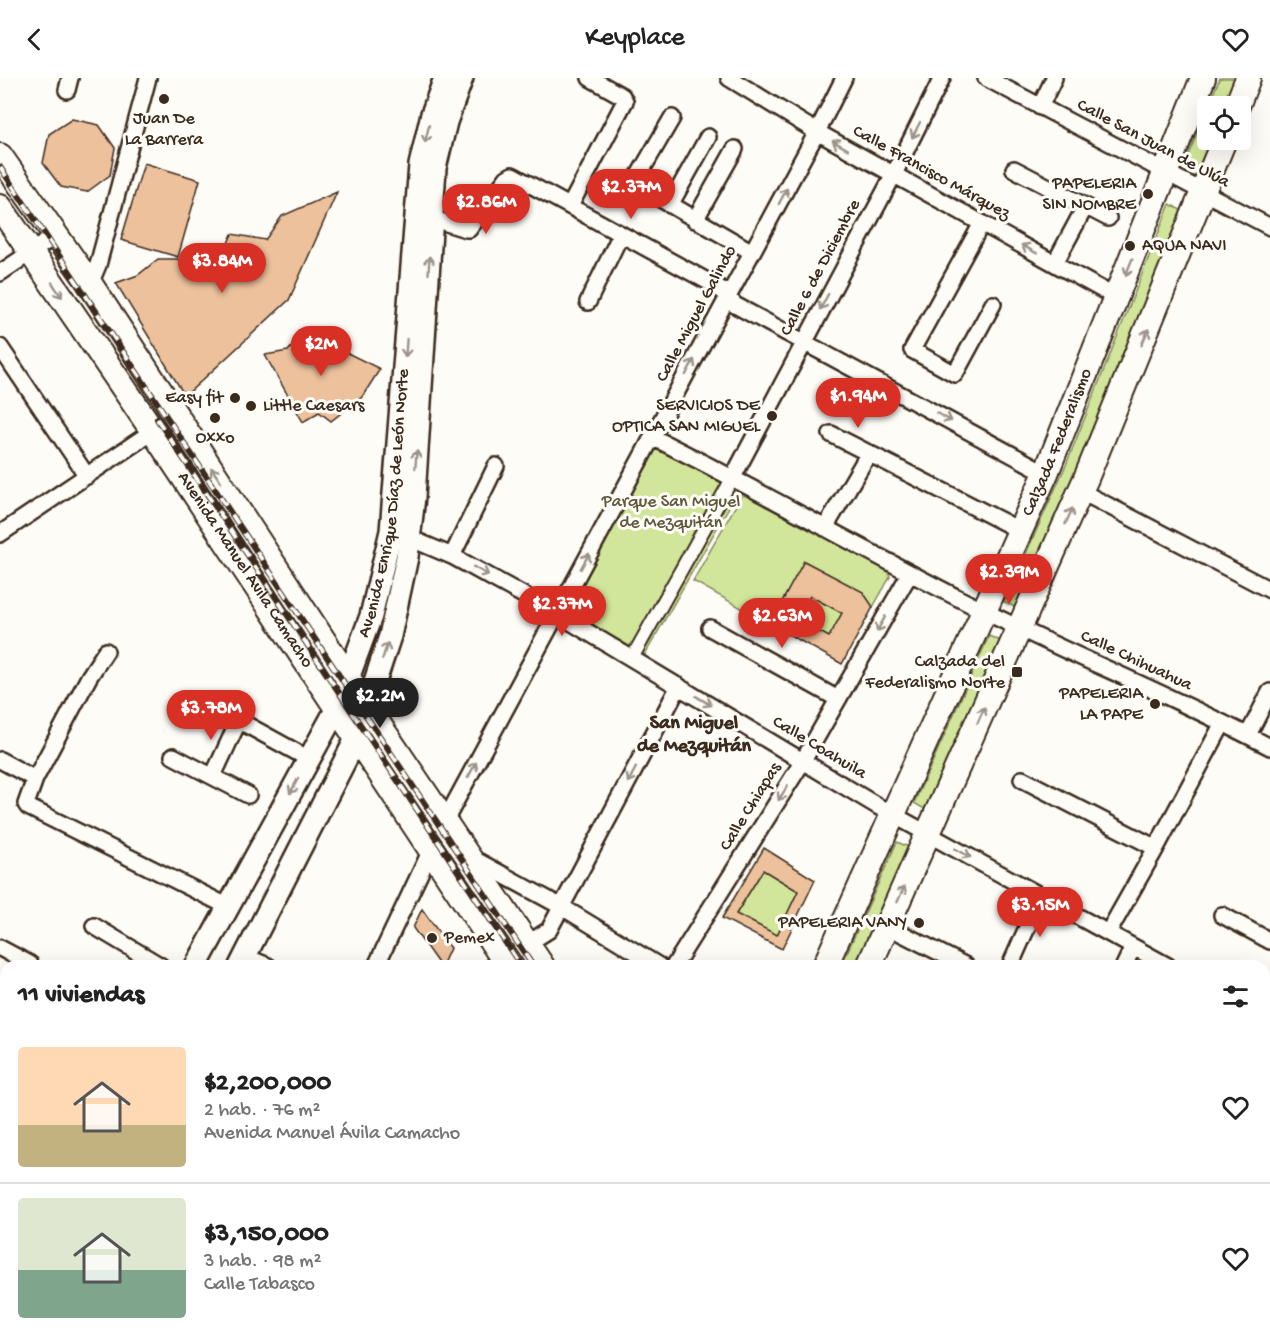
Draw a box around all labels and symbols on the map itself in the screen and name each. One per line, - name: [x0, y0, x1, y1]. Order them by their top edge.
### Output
- marker: Juan De La Barrera: [157, 92, 171, 106]
- street label: Calle San Juan de Ulúa: [1073, 95, 1234, 194]
- place label: Juan De La Barrera: [125, 109, 204, 151]
- street label: Calle Francisco Márquez: [848, 121, 1014, 226]
- one-way arrow: [910, 121, 921, 139]
- one-way arrow: [421, 124, 433, 143]
- one-way arrow: [832, 139, 849, 151]
- pin: $2.37M: [582, 169, 680, 220]
- place label: PAPELERIA SIN NOMBRE: [1042, 174, 1137, 216]
- pin: $2.86M: [437, 184, 535, 235]
- one-way arrow: [778, 187, 789, 205]
- marker: PAPELERIA SIN NOMBRE: [1141, 187, 1155, 201]
- street label: Calle 6 de Diciembre: [776, 196, 866, 340]
- place label: AQUA NAVI: [1142, 236, 1227, 257]
- marker: AQUA NAVI: [1123, 239, 1137, 253]
- street label: Calle Miguel Galindo: [652, 242, 742, 386]
- pin: $3.84M: [173, 243, 271, 294]
- one-way arrow: [1021, 243, 1039, 254]
- one-way arrow: [424, 255, 435, 275]
- one-way arrow: [1123, 257, 1134, 275]
- one-way arrow: [51, 281, 63, 297]
- one-way arrow: [818, 293, 829, 311]
- pin: $2M: [292, 326, 350, 377]
- one-way arrow: [1140, 328, 1151, 346]
- one-way arrow: [400, 338, 411, 358]
- one-way arrow: [684, 359, 696, 376]
- street label: Calzada Federalismo: [1018, 365, 1097, 519]
- street label: Avenida Enrique Díaz de León Norte: [353, 367, 414, 640]
- pin: $1.94M: [809, 378, 907, 429]
- place label: Easy fit: [165, 388, 225, 409]
- marker: Easy fit: [228, 391, 242, 405]
- place label: Little Caesars: [263, 396, 366, 417]
- place label: SERVICIOS DE OPTICA SAN MIGUEL: [612, 396, 761, 438]
- marker: Little Caesars: [244, 399, 258, 413]
- marker: SERVICIOS DE OPTICA SAN MIGUEL: [765, 409, 779, 423]
- marker: Oxxo: [208, 411, 222, 425]
- one-way arrow: [935, 411, 952, 423]
- place label: Oxxo: [195, 428, 235, 449]
- one-way arrow: [411, 450, 422, 470]
- one-way arrow: [209, 467, 222, 484]
- street label: Avenida Manuel Ávila Camacho: [173, 468, 318, 672]
- park label: Parque San Miguel de Mezquitán: [601, 492, 740, 534]
- one-way arrow: [1064, 508, 1075, 526]
- one-way arrow: [580, 553, 591, 571]
- pin: $2.39M: [960, 554, 1058, 605]
- one-way arrow: [471, 566, 489, 577]
- pin: $2.37M: [513, 586, 611, 637]
- pin: $2.63M: [733, 598, 831, 649]
- one-way arrow: [874, 615, 886, 632]
- street label: Calle Chihuahua: [1077, 626, 1196, 696]
- one-way arrow: [380, 642, 391, 661]
- place label: Calzada del Federalismo Norte: [864, 652, 1006, 694]
- marker: Calzada del Federalismo Norte: [1010, 665, 1024, 679]
- pin: $2.2M: [338, 678, 422, 729]
- place label: PAPELERIA LA PAPE: [1058, 684, 1144, 726]
- pin: $3.78M: [162, 690, 260, 741]
- one-way arrow: [695, 696, 712, 708]
- marker: PAPELERIA LA PAPE: [1148, 697, 1162, 711]
- one-way arrow: [975, 707, 987, 725]
- street label: Calle Coahuila: [768, 712, 871, 785]
- district label: San Miguel de Mezquitán: [637, 713, 752, 759]
- street label: Calle Chiapas: [716, 758, 787, 855]
- one-way arrow: [466, 762, 478, 779]
- one-way arrow: [626, 766, 638, 783]
- one-way arrow: [288, 777, 300, 794]
- one-way arrow: [777, 784, 789, 801]
- one-way arrow: [954, 848, 972, 859]
- one-way arrow: [896, 885, 908, 903]
- pin: $3.15M: [991, 887, 1089, 938]
- place label: PAPELERIA VANY: [777, 913, 907, 934]
- marker: PAPELERIA VANY: [912, 916, 926, 930]
- place label: Pemex: [443, 928, 495, 949]
- marker: Pemex: [425, 931, 439, 945]

